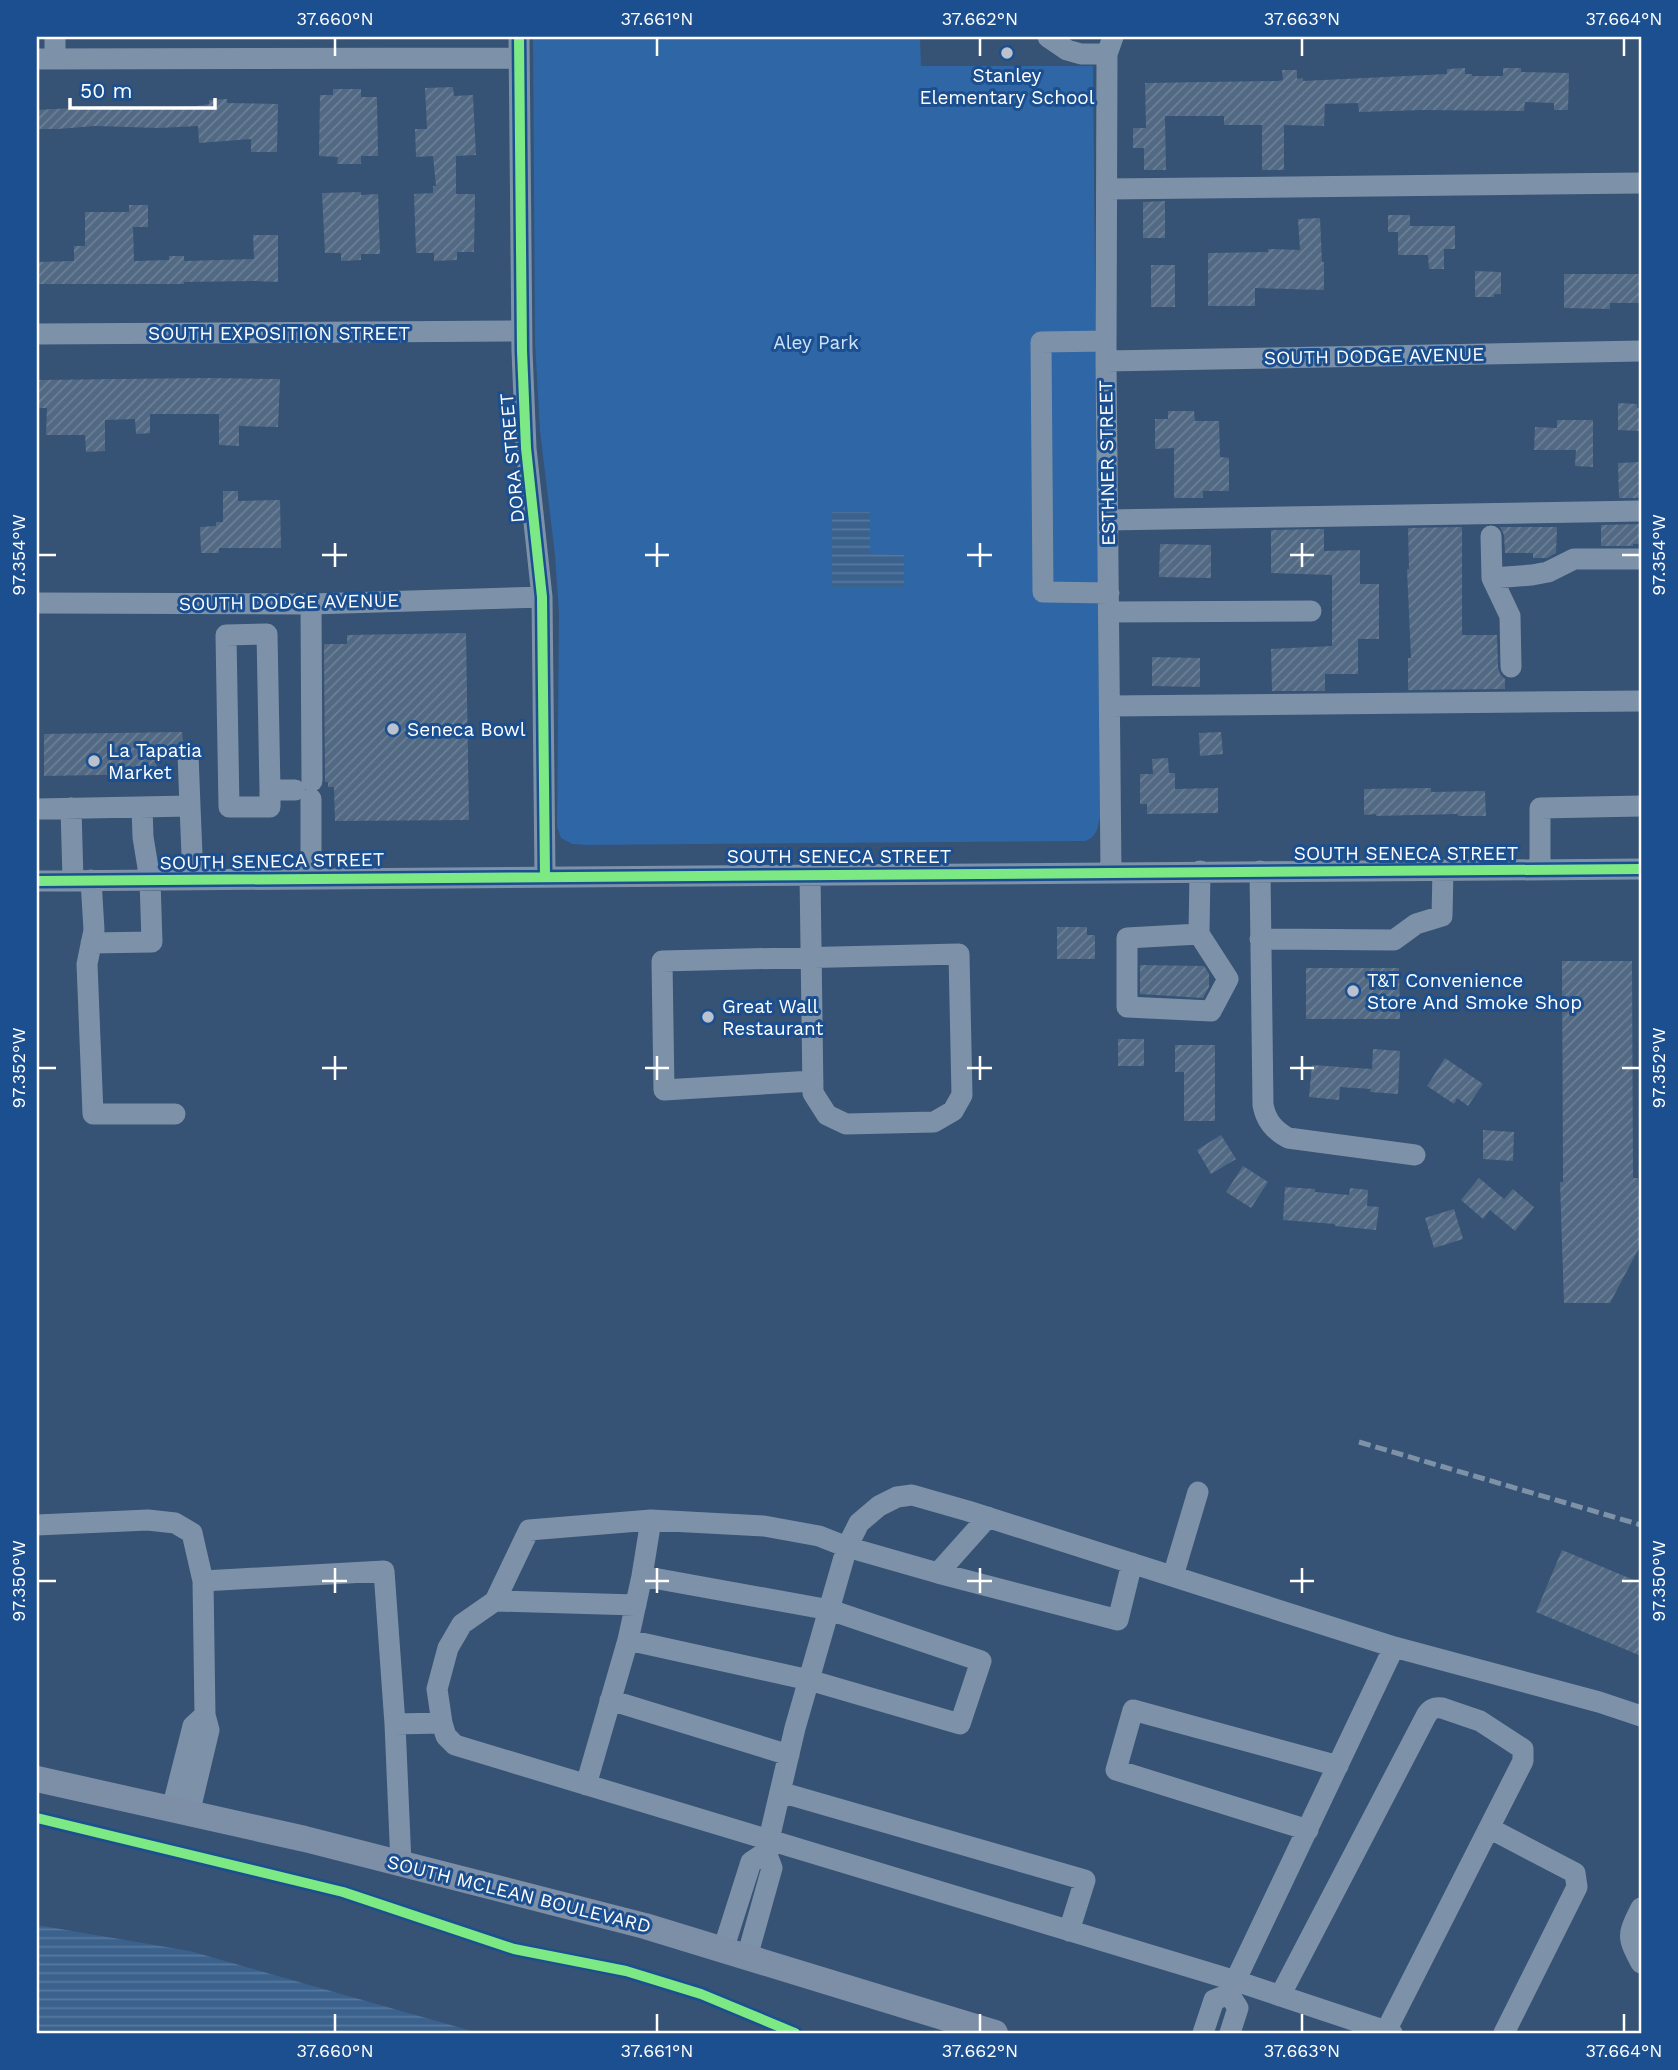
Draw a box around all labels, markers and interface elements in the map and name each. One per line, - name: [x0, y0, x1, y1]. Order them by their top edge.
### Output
- text: 37.660°N: [296, 8, 374, 29]
- text: 37.661°N: [620, 8, 694, 29]
- text: 37.662°N: [942, 8, 1018, 29]
- text: 37.663°N: [1264, 8, 1340, 29]
- text: 37.664°N: [1585, 8, 1663, 29]
- marker: Stanley Elementary School: [999, 45, 1015, 61]
- place label: Stanley Elementary School: [919, 64, 1095, 109]
- scale bar: [70, 66, 215, 110]
- text: 50 m: [80, 78, 132, 103]
- street label: SOUTH EXPOSITION STREET: [148, 322, 410, 345]
- park label: Aley Park: [773, 331, 859, 354]
- street label: SOUTH DODGE AVENUE: [1264, 343, 1484, 369]
- street label: ESTHNER STREET: [1094, 380, 1120, 546]
- street label: DORA STREET: [495, 392, 529, 524]
- text: 97.354°W: [8, 514, 29, 596]
- text: 97.354°W: [1648, 514, 1669, 596]
- street label: SOUTH DODGE AVENUE: [179, 589, 399, 615]
- place label: Seneca Bowl: [407, 718, 526, 741]
- marker: Seneca Bowl: [385, 721, 401, 737]
- place label: La Tapatia Market: [108, 739, 202, 784]
- marker: La Tapatia Market: [86, 753, 102, 769]
- street label: SOUTH SENECA STREET: [1294, 842, 1518, 865]
- street label: SOUTH SENECA STREET: [727, 845, 951, 868]
- street label: SOUTH SENECA STREET: [160, 848, 384, 874]
- place label: T&T Convenience Store And Smoke Shop: [1367, 969, 1582, 1014]
- marker: T&T Convenience Store And Smoke Shop: [1345, 983, 1361, 999]
- place label: Great Wall Restaurant: [722, 995, 824, 1040]
- marker: Great Wall Restaurant: [700, 1009, 716, 1025]
- text: 97.352°W: [8, 1028, 29, 1108]
- text: 97.352°W: [1648, 1028, 1669, 1108]
- text: 97.350°W: [8, 1540, 29, 1622]
- text: 97.350°W: [1648, 1540, 1669, 1622]
- street label: SOUTH MCLEAN BOULEVARD: [385, 1850, 653, 1938]
- text: 37.660°N: [296, 2040, 374, 2061]
- text: 37.661°N: [620, 2040, 694, 2061]
- text: 37.662°N: [942, 2040, 1018, 2061]
- text: 37.663°N: [1264, 2040, 1340, 2061]
- text: 37.664°N: [1585, 2040, 1663, 2061]

